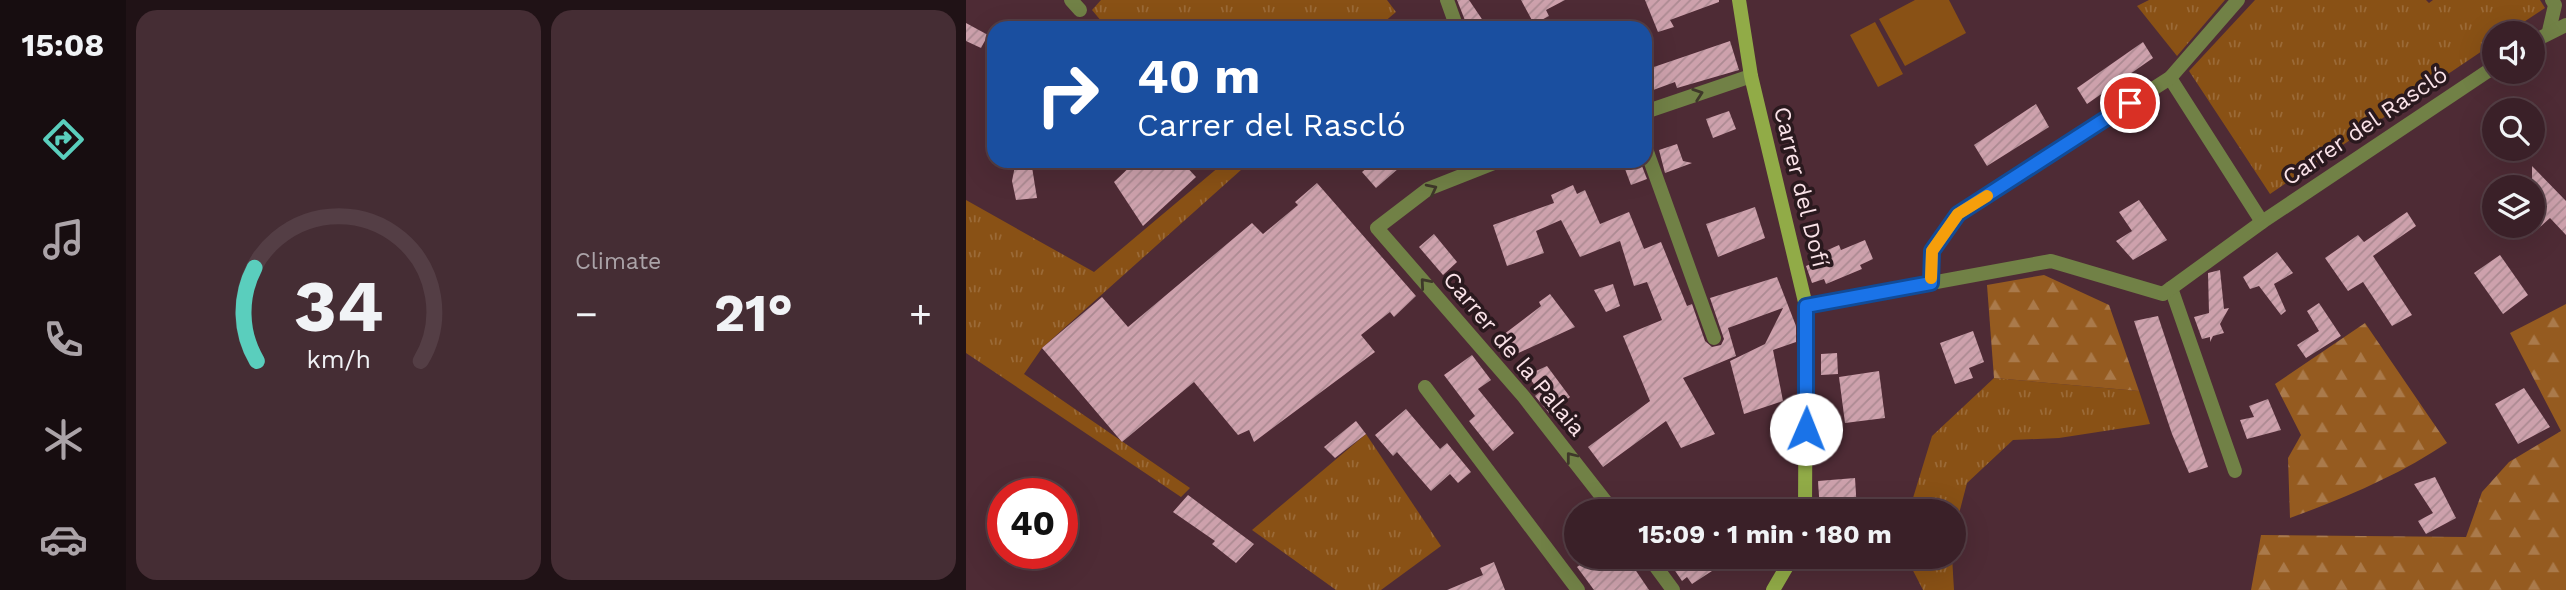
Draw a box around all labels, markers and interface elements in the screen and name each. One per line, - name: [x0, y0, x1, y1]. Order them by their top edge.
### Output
- map controls: [2482, 21, 2545, 238]
- button: sound: [2482, 21, 2545, 84]
- text: 15:08: [22, 26, 104, 64]
- text: 40 m: [1137, 47, 1260, 105]
- icon: right: [1022, 49, 1113, 140]
- street label: Carrer del Rascló: [2277, 61, 2453, 191]
- pin: [2100, 73, 2160, 133]
- icon: arrive: [2111, 84, 2149, 122]
- one-way arrow: [1691, 88, 1704, 102]
- button: search: [2482, 98, 2545, 161]
- street label: Carrer del Dofí: [1768, 104, 1834, 270]
- text: Carrer del Rascló: [1137, 106, 1406, 144]
- icon: directions: [39, 115, 88, 164]
- button: layers: [2482, 175, 2545, 238]
- one-way arrow: [1425, 183, 1437, 197]
- icon: music: [39, 215, 88, 264]
- text: Climate: [575, 248, 661, 275]
- text: 34: [293, 263, 384, 349]
- street label: Carrer de la Palaia: [1437, 266, 1591, 442]
- one-way arrow: [1421, 278, 1433, 291]
- text: 21°: [714, 283, 793, 344]
- text: −: [575, 292, 598, 336]
- text: +: [909, 292, 932, 336]
- icon: phone: [39, 315, 88, 364]
- text: km/h: [306, 345, 371, 374]
- position arrow: [1769, 392, 1843, 466]
- icon: climate: [39, 415, 88, 464]
- one-way arrow: [1567, 453, 1580, 465]
- speed limit sign: 40: [987, 478, 1078, 569]
- icon: car: [39, 515, 88, 564]
- text: 15:09 · 1 min · 180 m: [1638, 519, 1892, 549]

